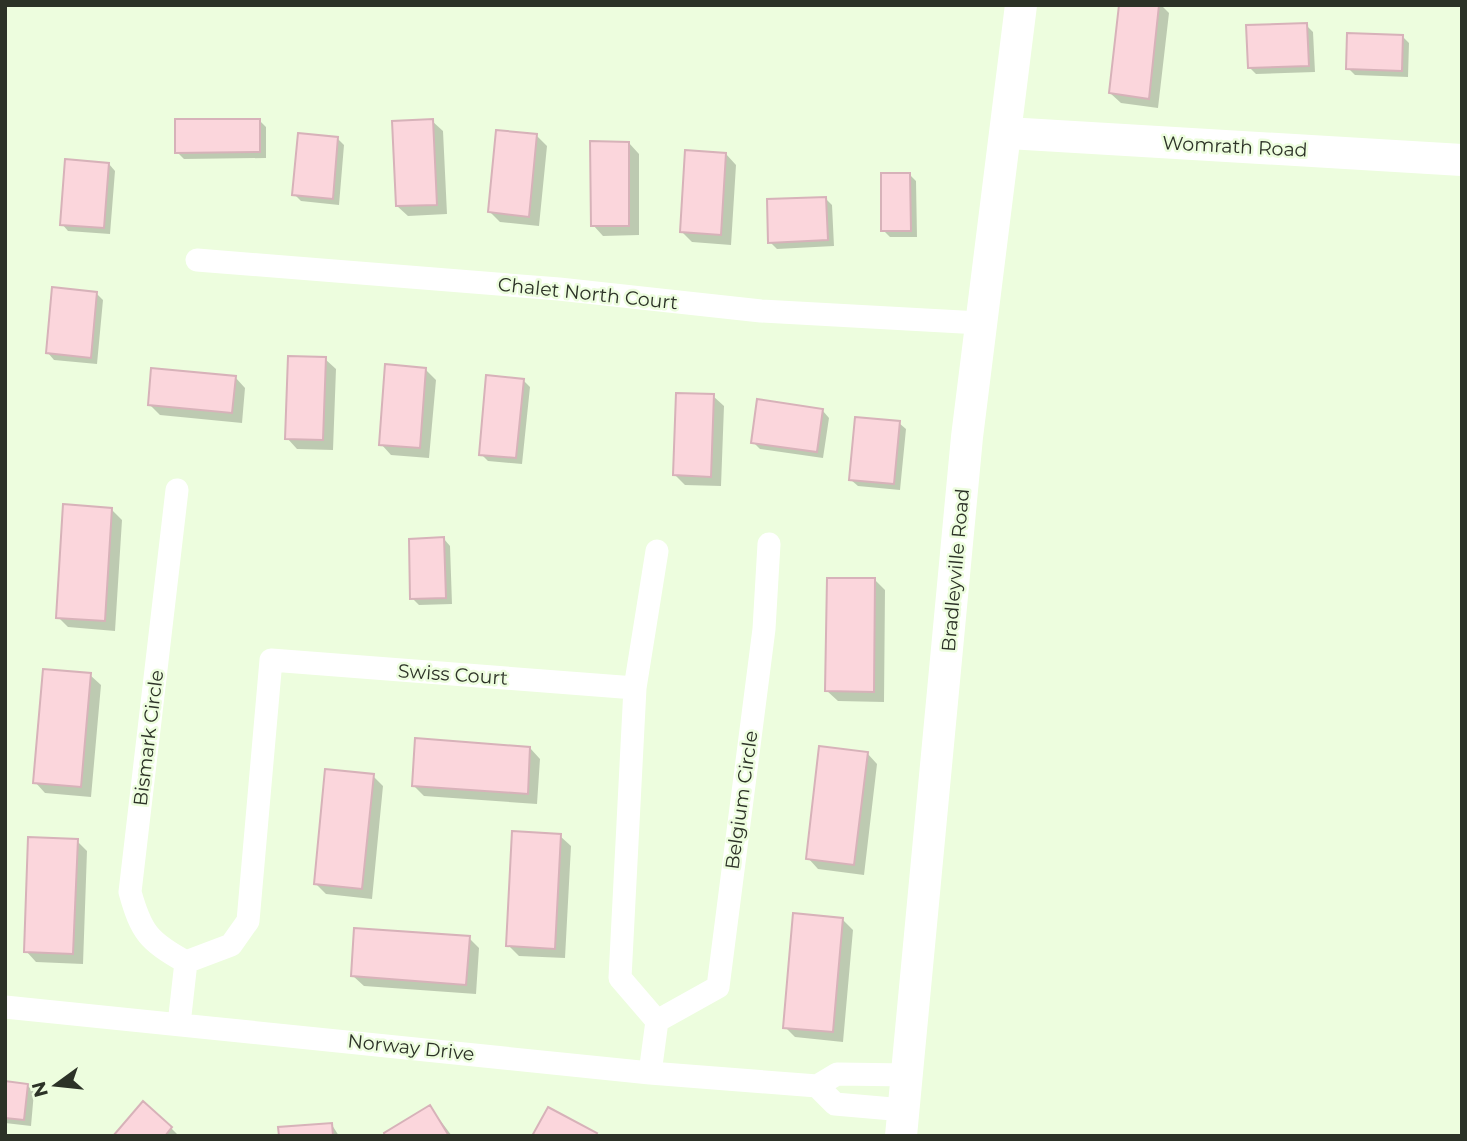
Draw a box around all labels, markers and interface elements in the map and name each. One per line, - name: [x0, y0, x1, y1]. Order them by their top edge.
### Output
- street label: Womrath Road: [1162, 131, 1308, 162]
- street label: Chalet North Court: [497, 273, 679, 314]
- street label: Bradleyville Road: [937, 488, 974, 653]
- street label: Swiss Court: [397, 659, 509, 690]
- street label: Bismark Circle: [129, 669, 168, 807]
- street label: Belgium Circle: [720, 729, 763, 871]
- street label: Norway Drive: [346, 1029, 476, 1066]
- north arrow: [21, 1050, 91, 1120]
- text: N: [27, 1079, 53, 1100]

